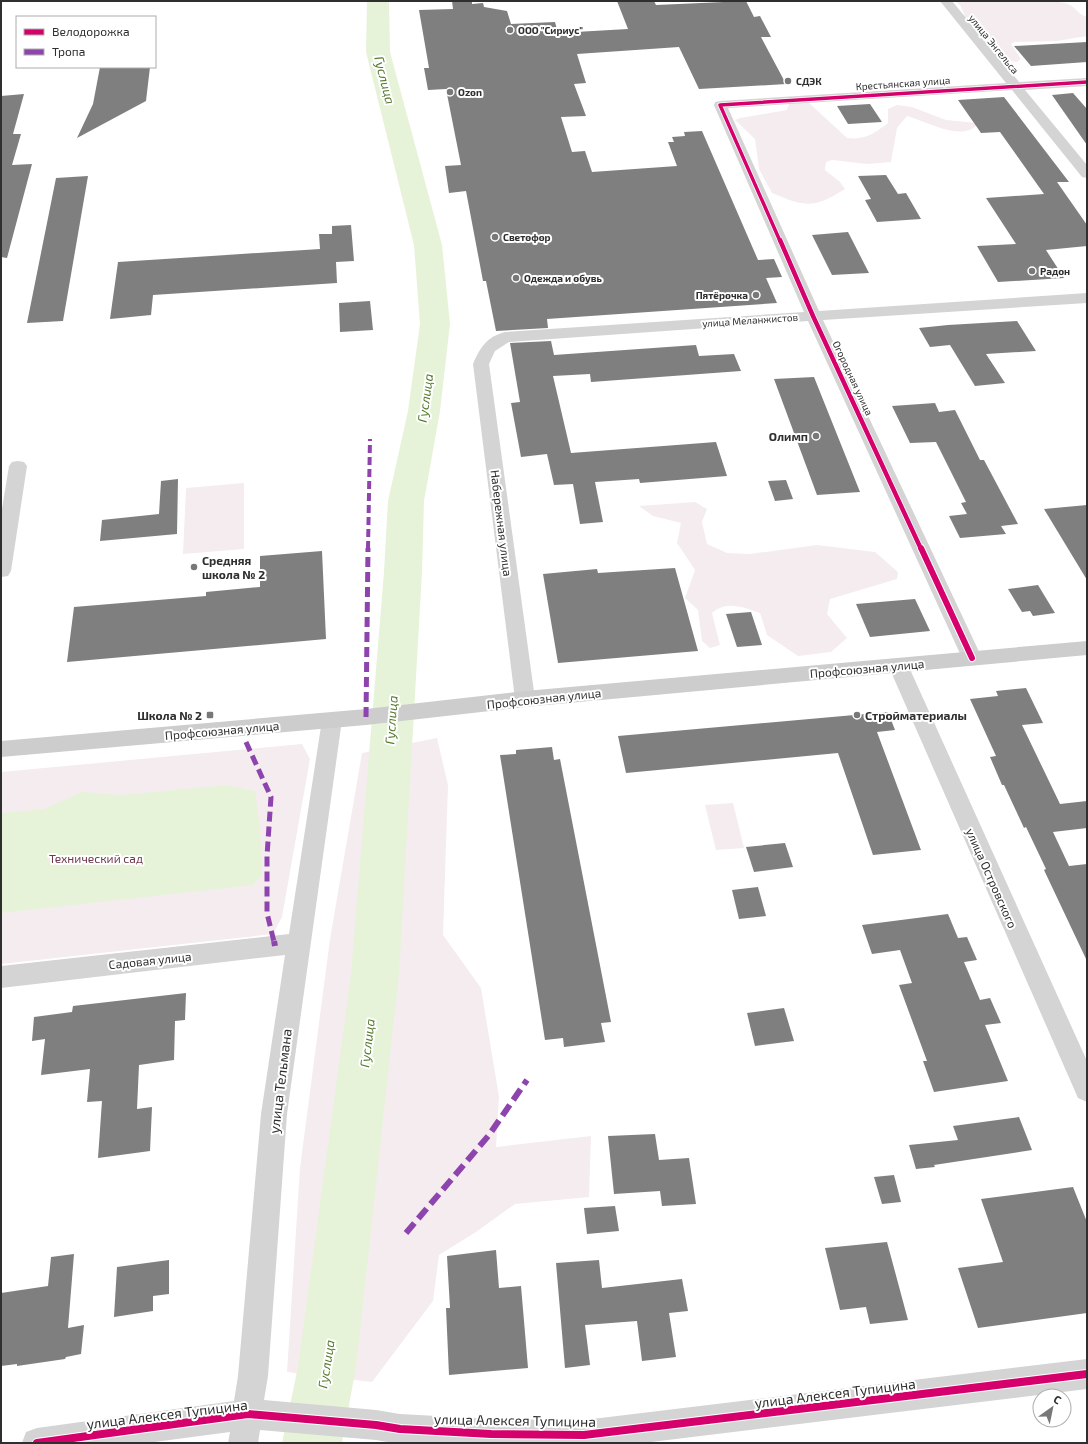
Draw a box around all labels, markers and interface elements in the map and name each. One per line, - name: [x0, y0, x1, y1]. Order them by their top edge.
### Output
- street label: улица Энгельса: [966, 12, 1022, 77]
- legend: [16, 16, 156, 68]
- text: Велодорожка: [52, 24, 130, 38]
- place label: ООО "Сириус": [518, 24, 583, 36]
- marker: ООО "Сириус": [505, 25, 515, 35]
- text: Тропа: [52, 44, 85, 58]
- water label: Гуслица: [371, 54, 399, 106]
- street label: Крестьянская улица: [855, 74, 951, 93]
- place label: СДЭК: [796, 75, 822, 87]
- marker: СДЭК: [783, 76, 793, 86]
- place label: Ozon: [458, 86, 482, 98]
- marker: Ozon: [445, 87, 455, 97]
- place label: Светофор: [503, 231, 551, 243]
- marker: Светофор: [490, 232, 500, 242]
- place label: Радон: [1040, 265, 1070, 277]
- marker: Радон: [1027, 266, 1037, 276]
- place label: Одежда и обувь: [524, 272, 603, 284]
- marker: Одежда и обувь: [511, 273, 521, 283]
- place label: Пятёрочка: [696, 289, 748, 301]
- marker: Пятёрочка: [751, 290, 761, 300]
- street label: улица Меланжистов: [702, 311, 798, 330]
- street label: Огородная улица: [830, 339, 876, 418]
- water label: Гуслица: [414, 373, 436, 423]
- place label: Олимп: [769, 429, 808, 443]
- marker: Олимп: [811, 431, 821, 441]
- street label: Набережная улица: [488, 469, 515, 577]
- place label: Средняя школа № 2: [202, 553, 265, 581]
- marker: Средняя школа № 2: [189, 562, 199, 572]
- street label: Профсоюзная улица: [809, 656, 925, 681]
- street label: Профсоюзная улица: [486, 685, 602, 712]
- water label: Гуслица: [381, 695, 401, 745]
- place label: Школа № 2: [137, 708, 202, 722]
- place label: Стройматериалы: [865, 708, 967, 722]
- marker: Школа № 2: [205, 710, 215, 720]
- marker: Стройматериалы: [852, 710, 862, 720]
- street label: Профсоюзная улица: [164, 718, 280, 743]
- street label: улица Островского: [963, 826, 1020, 931]
- park label: Технический сад: [49, 851, 143, 865]
- street label: Садовая улица: [108, 949, 192, 972]
- water label: Гуслица: [356, 1018, 378, 1068]
- street label: улица Тельмана: [265, 1028, 295, 1134]
- water label: Гуслица: [314, 1339, 338, 1389]
- street label: улица Алексея Тупицина: [753, 1375, 917, 1411]
- north arrow: [1032, 1388, 1072, 1428]
- text: С: [1051, 1392, 1064, 1407]
- street label: улица Алексея Тупицина: [85, 1396, 249, 1432]
- street label: улица Алексея Тупицина: [434, 1410, 596, 1430]

